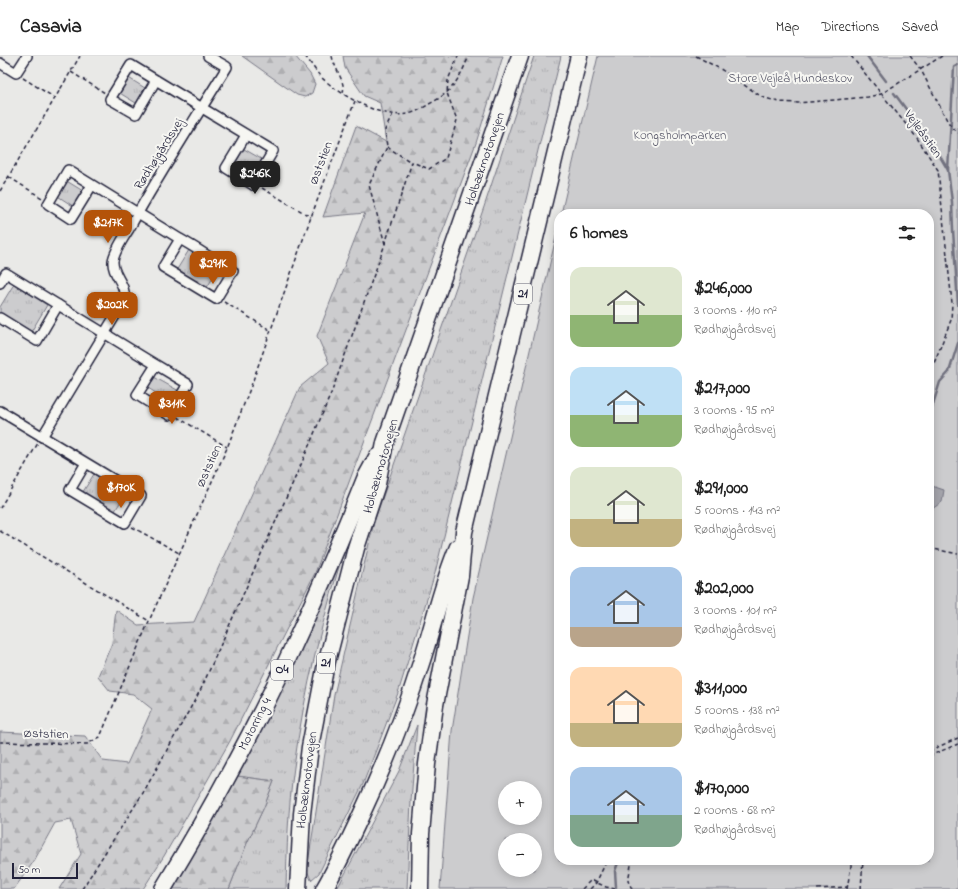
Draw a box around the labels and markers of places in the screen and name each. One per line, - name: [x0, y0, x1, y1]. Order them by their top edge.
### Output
- pin: $246K: [227, 161, 283, 195]
- pin: $217K: [80, 210, 136, 244]
- pin: $291K: [185, 251, 241, 285]
- pin: $202K: [84, 292, 140, 326]
- pin: $311K: [144, 391, 200, 425]
- pin: $170K: [93, 475, 149, 509]

